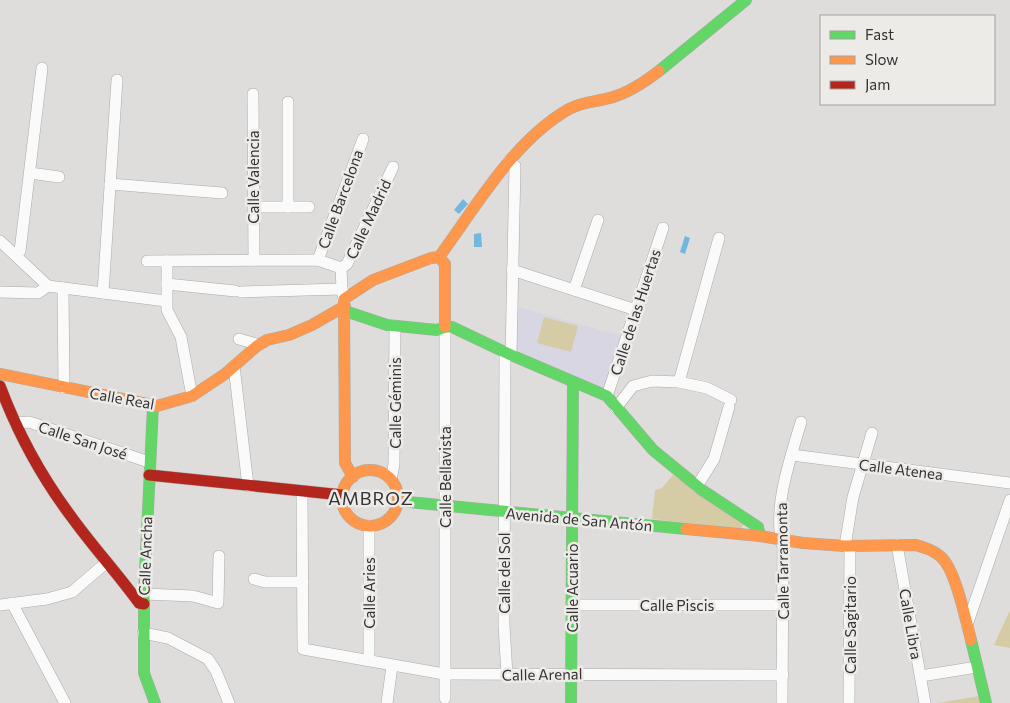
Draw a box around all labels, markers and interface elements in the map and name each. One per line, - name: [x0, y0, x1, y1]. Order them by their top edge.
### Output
- legend: [820, 15, 995, 105]
- text: Fast: [865, 25, 894, 43]
- text: Slow: [865, 50, 898, 68]
- text: Jam: [865, 75, 890, 93]
- street label: Calle Valencia: [244, 130, 262, 224]
- street label: Calle Barcelona: [314, 147, 366, 251]
- street label: Calle Madrid: [342, 176, 394, 262]
- street label: Calle de las Huertas: [606, 246, 664, 377]
- street label: Calle Géminis: [386, 357, 404, 449]
- street label: Calle Real: [88, 383, 156, 413]
- street label: Calle San José: [36, 417, 130, 463]
- street label: Calle Bellavista: [436, 426, 454, 528]
- street label: Calle Atenea: [858, 455, 944, 483]
- district label: AMBROZ: [328, 487, 414, 509]
- street label: Calle Tarramonta: [772, 502, 792, 620]
- street label: Avenida de San Antón: [505, 504, 653, 534]
- street label: Calle Ancha: [135, 516, 155, 596]
- street label: Calle del Sol: [495, 532, 513, 614]
- street label: Calle Acuario: [563, 543, 581, 632]
- street label: Calle Aries: [360, 557, 378, 629]
- street label: Calle Sagitario: [841, 576, 859, 674]
- street label: Calle Libra: [896, 587, 926, 661]
- street label: Calle Piscis: [640, 596, 715, 614]
- street label: Calle Arenal: [501, 664, 583, 684]

